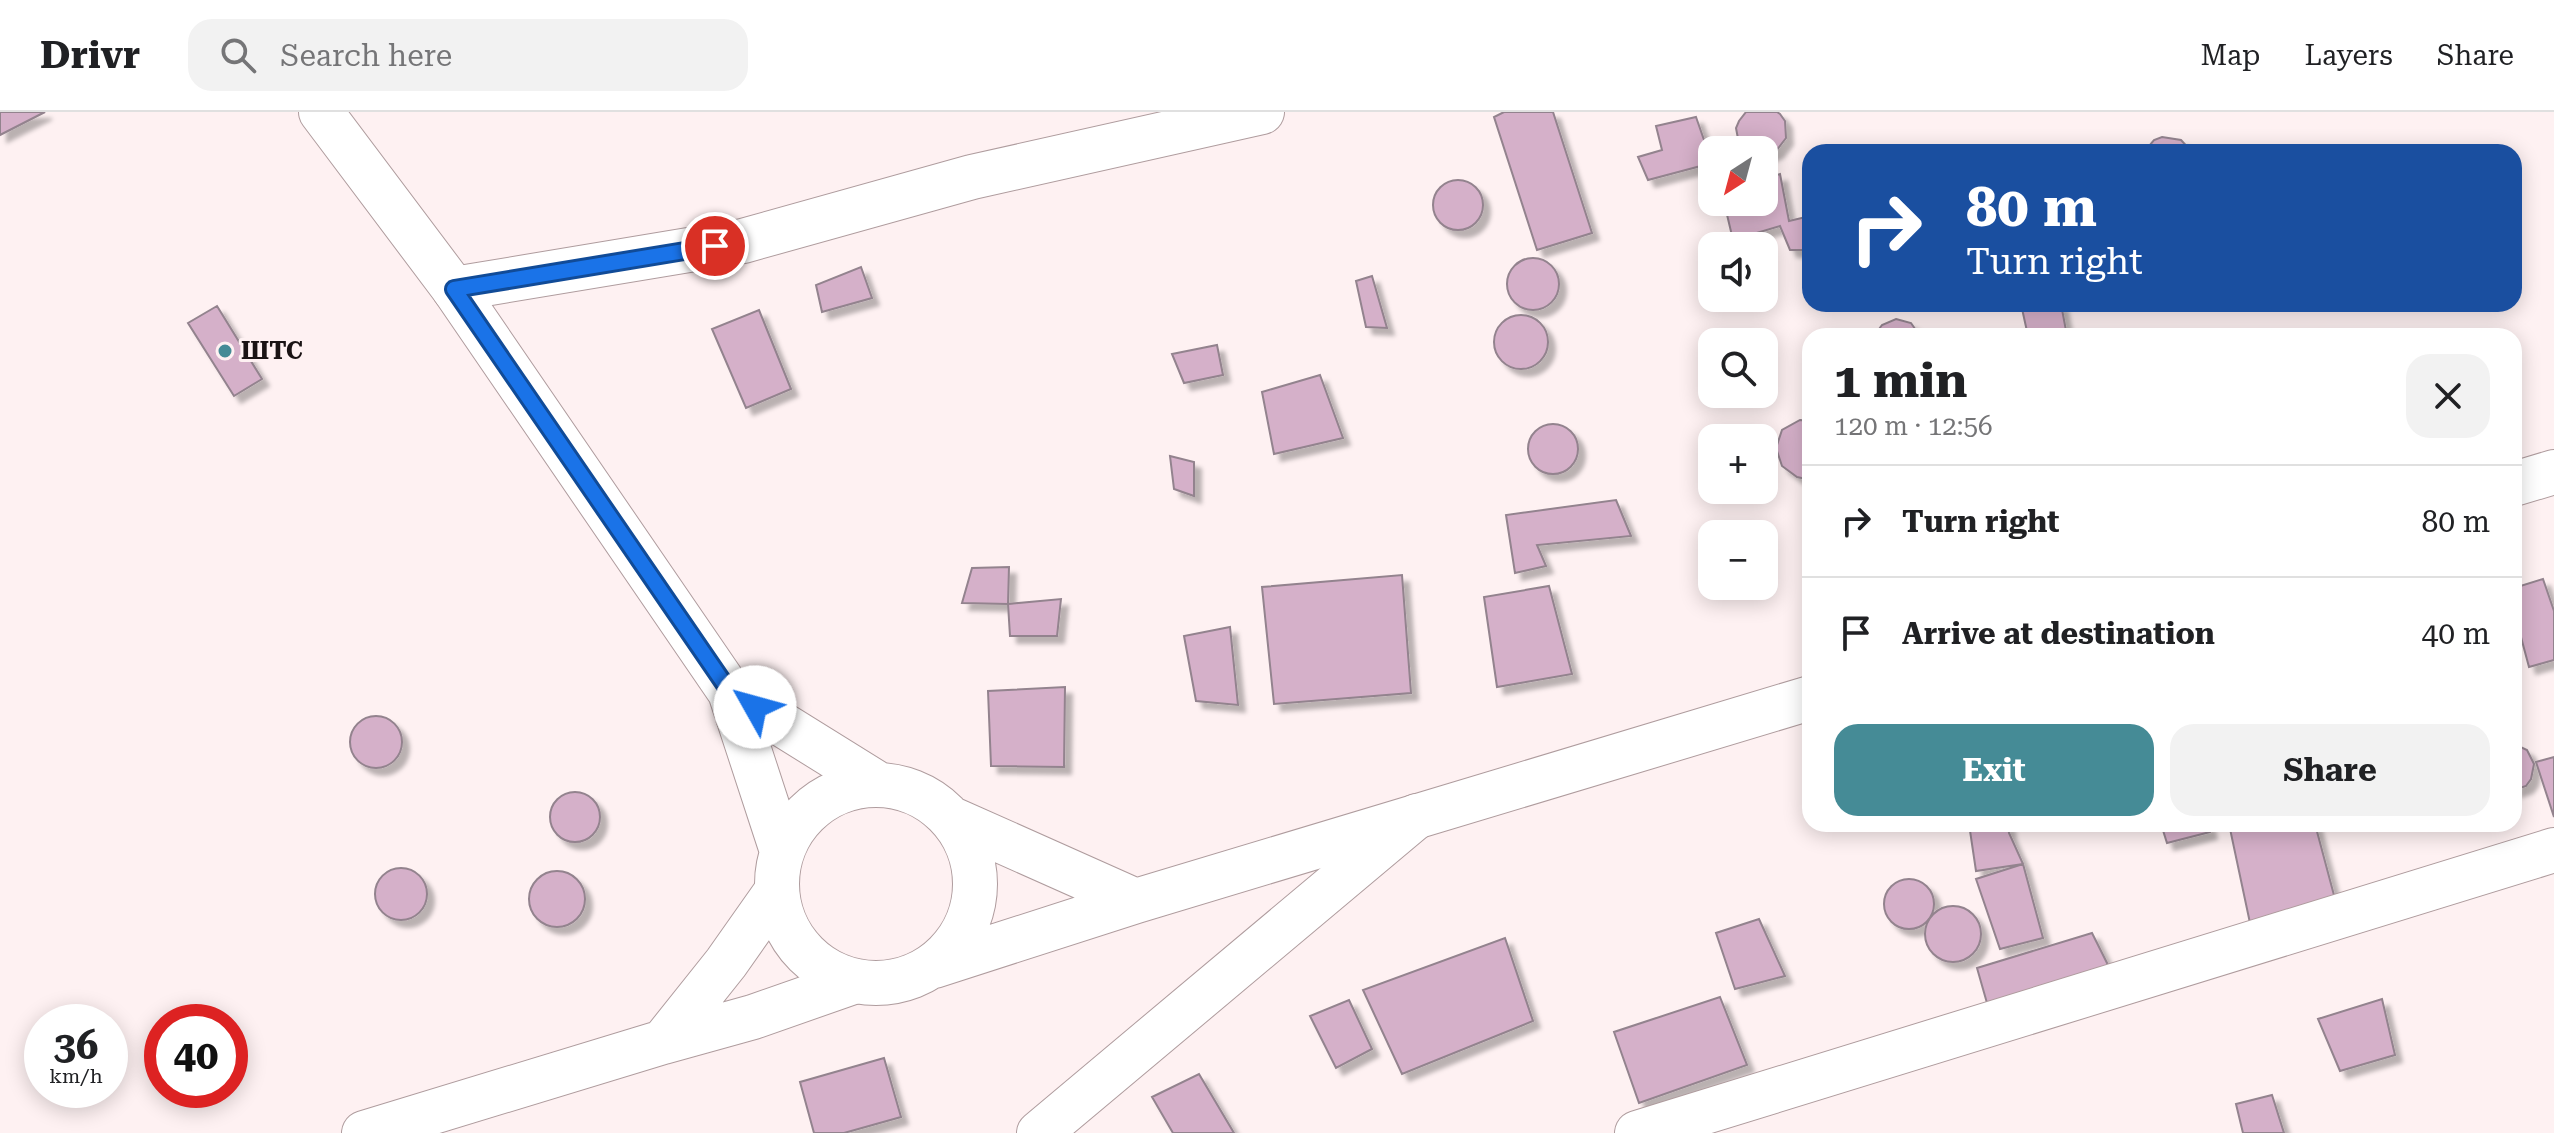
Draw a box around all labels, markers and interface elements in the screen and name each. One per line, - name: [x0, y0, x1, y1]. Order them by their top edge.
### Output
- search box: [188, 19, 748, 91]
- text: Drivr: [40, 33, 140, 77]
- icon: search: [216, 33, 260, 77]
- text: Search here: [280, 38, 452, 73]
- text: Map: [2201, 39, 2260, 72]
- text: Layers: [2304, 39, 2393, 72]
- text: Share: [2437, 39, 2514, 72]
- north arrow: [1698, 136, 1778, 216]
- map controls: [1698, 136, 1778, 600]
- text: 80 m: [1966, 174, 2097, 240]
- icon: right: [1834, 176, 1938, 280]
- pin: [681, 212, 749, 280]
- icon: arrive: [693, 224, 737, 268]
- button: sound: [1698, 232, 1778, 312]
- text: Turn right: [1966, 241, 2143, 283]
- button: search: [1698, 328, 1778, 408]
- place label: ШТС: [241, 337, 303, 365]
- marker: ШТС: [216, 342, 234, 360]
- text: 1 min: [1834, 353, 1967, 409]
- button: close: [2406, 354, 2490, 438]
- text: 120 m · 12:56: [1834, 411, 1993, 441]
- button: +: [1698, 424, 1778, 504]
- icon: right: [1834, 499, 1878, 543]
- text: Turn right: [1902, 504, 2059, 539]
- text: 80 m: [2421, 504, 2490, 539]
- button: −: [1698, 520, 1778, 600]
- icon: arrive: [1834, 611, 1878, 655]
- text: Arrive at destination: [1902, 616, 2215, 651]
- text: 40 m: [2421, 616, 2490, 651]
- position arrow: [713, 665, 797, 749]
- button: Exit: [1834, 724, 2154, 816]
- button: Share: [2170, 724, 2490, 816]
- speed limit sign: 40: [144, 1004, 248, 1108]
- text: 36: [54, 1022, 98, 1069]
- text: km/h: [49, 1064, 103, 1088]

